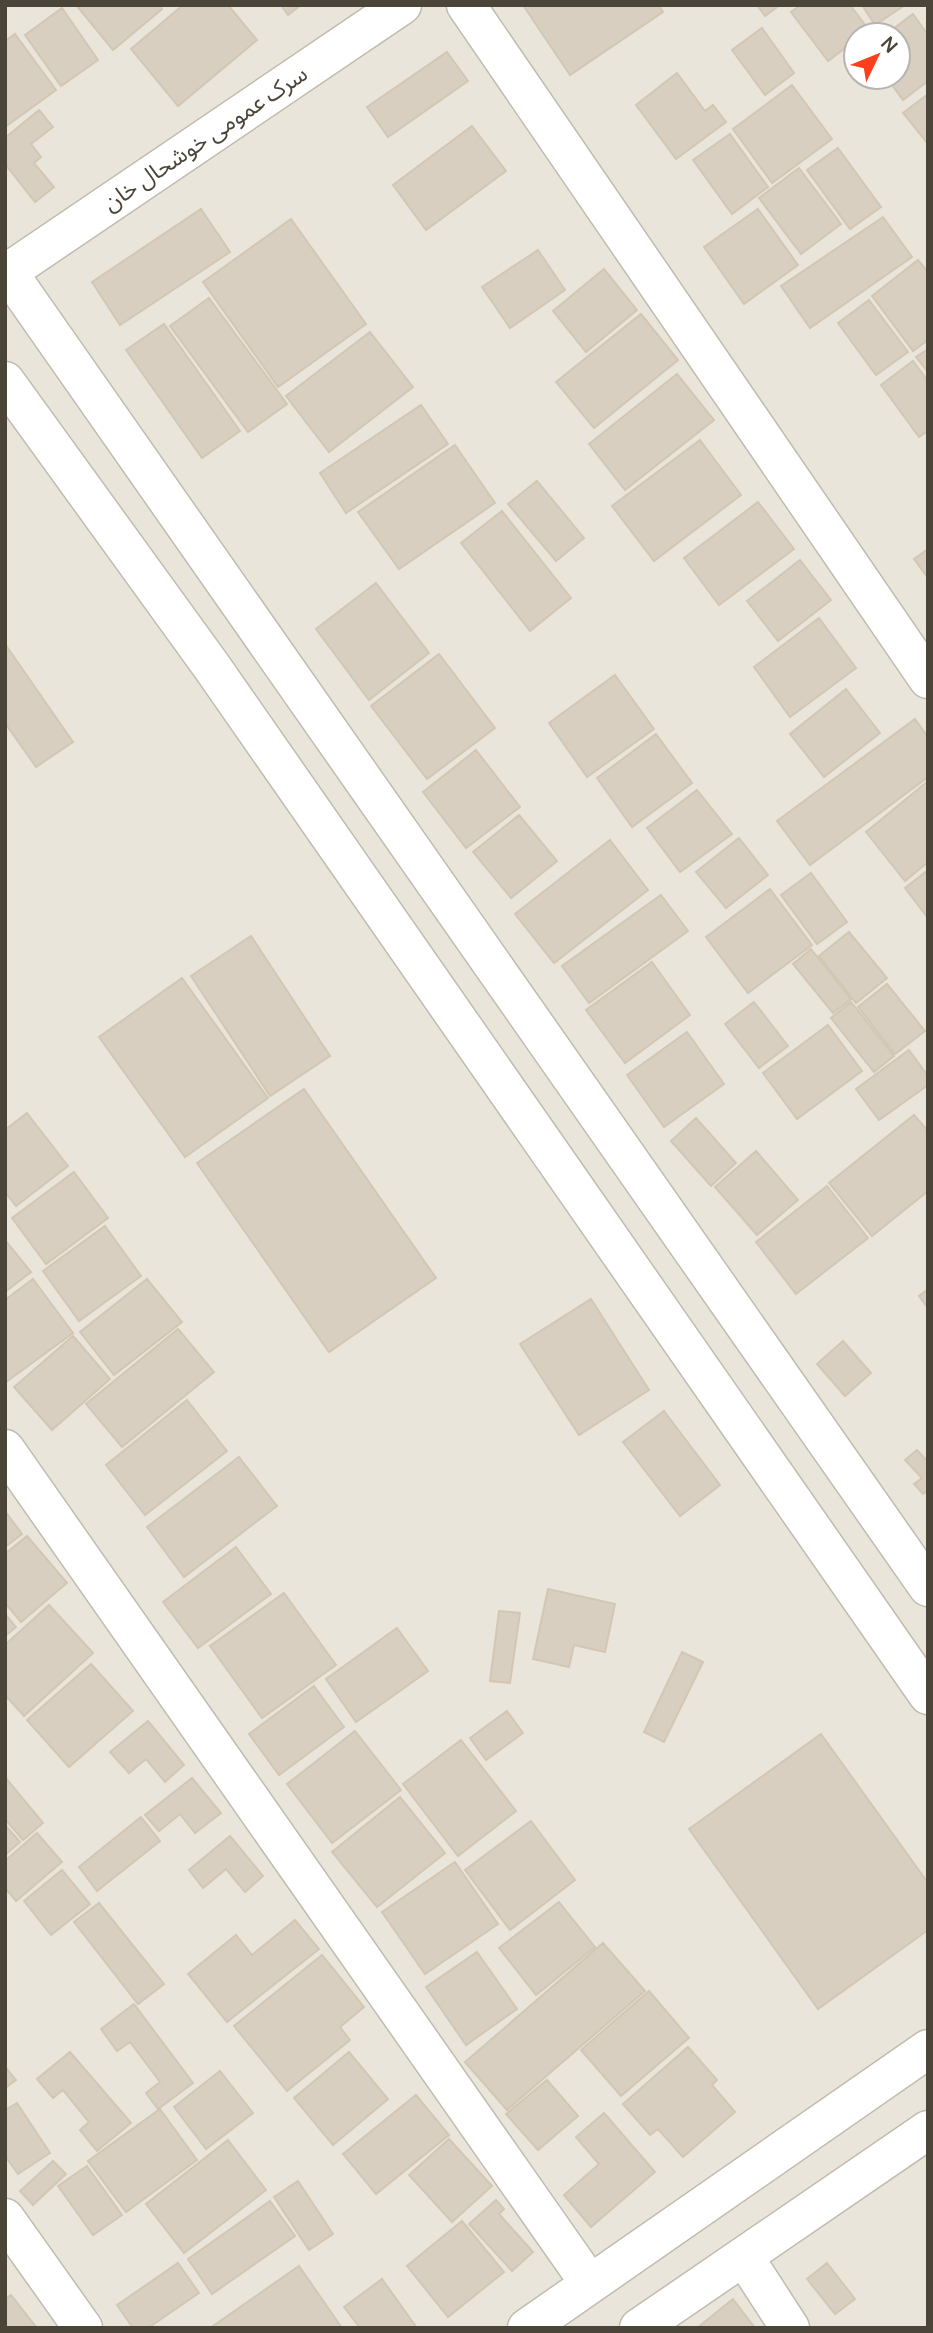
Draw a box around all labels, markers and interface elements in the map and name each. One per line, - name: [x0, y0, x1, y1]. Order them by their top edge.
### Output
- north arrow: [842, 21, 912, 91]
- text: N: [875, 31, 904, 58]
- street label: سرک عمومی خوشحال خان: [96, 57, 313, 218]

